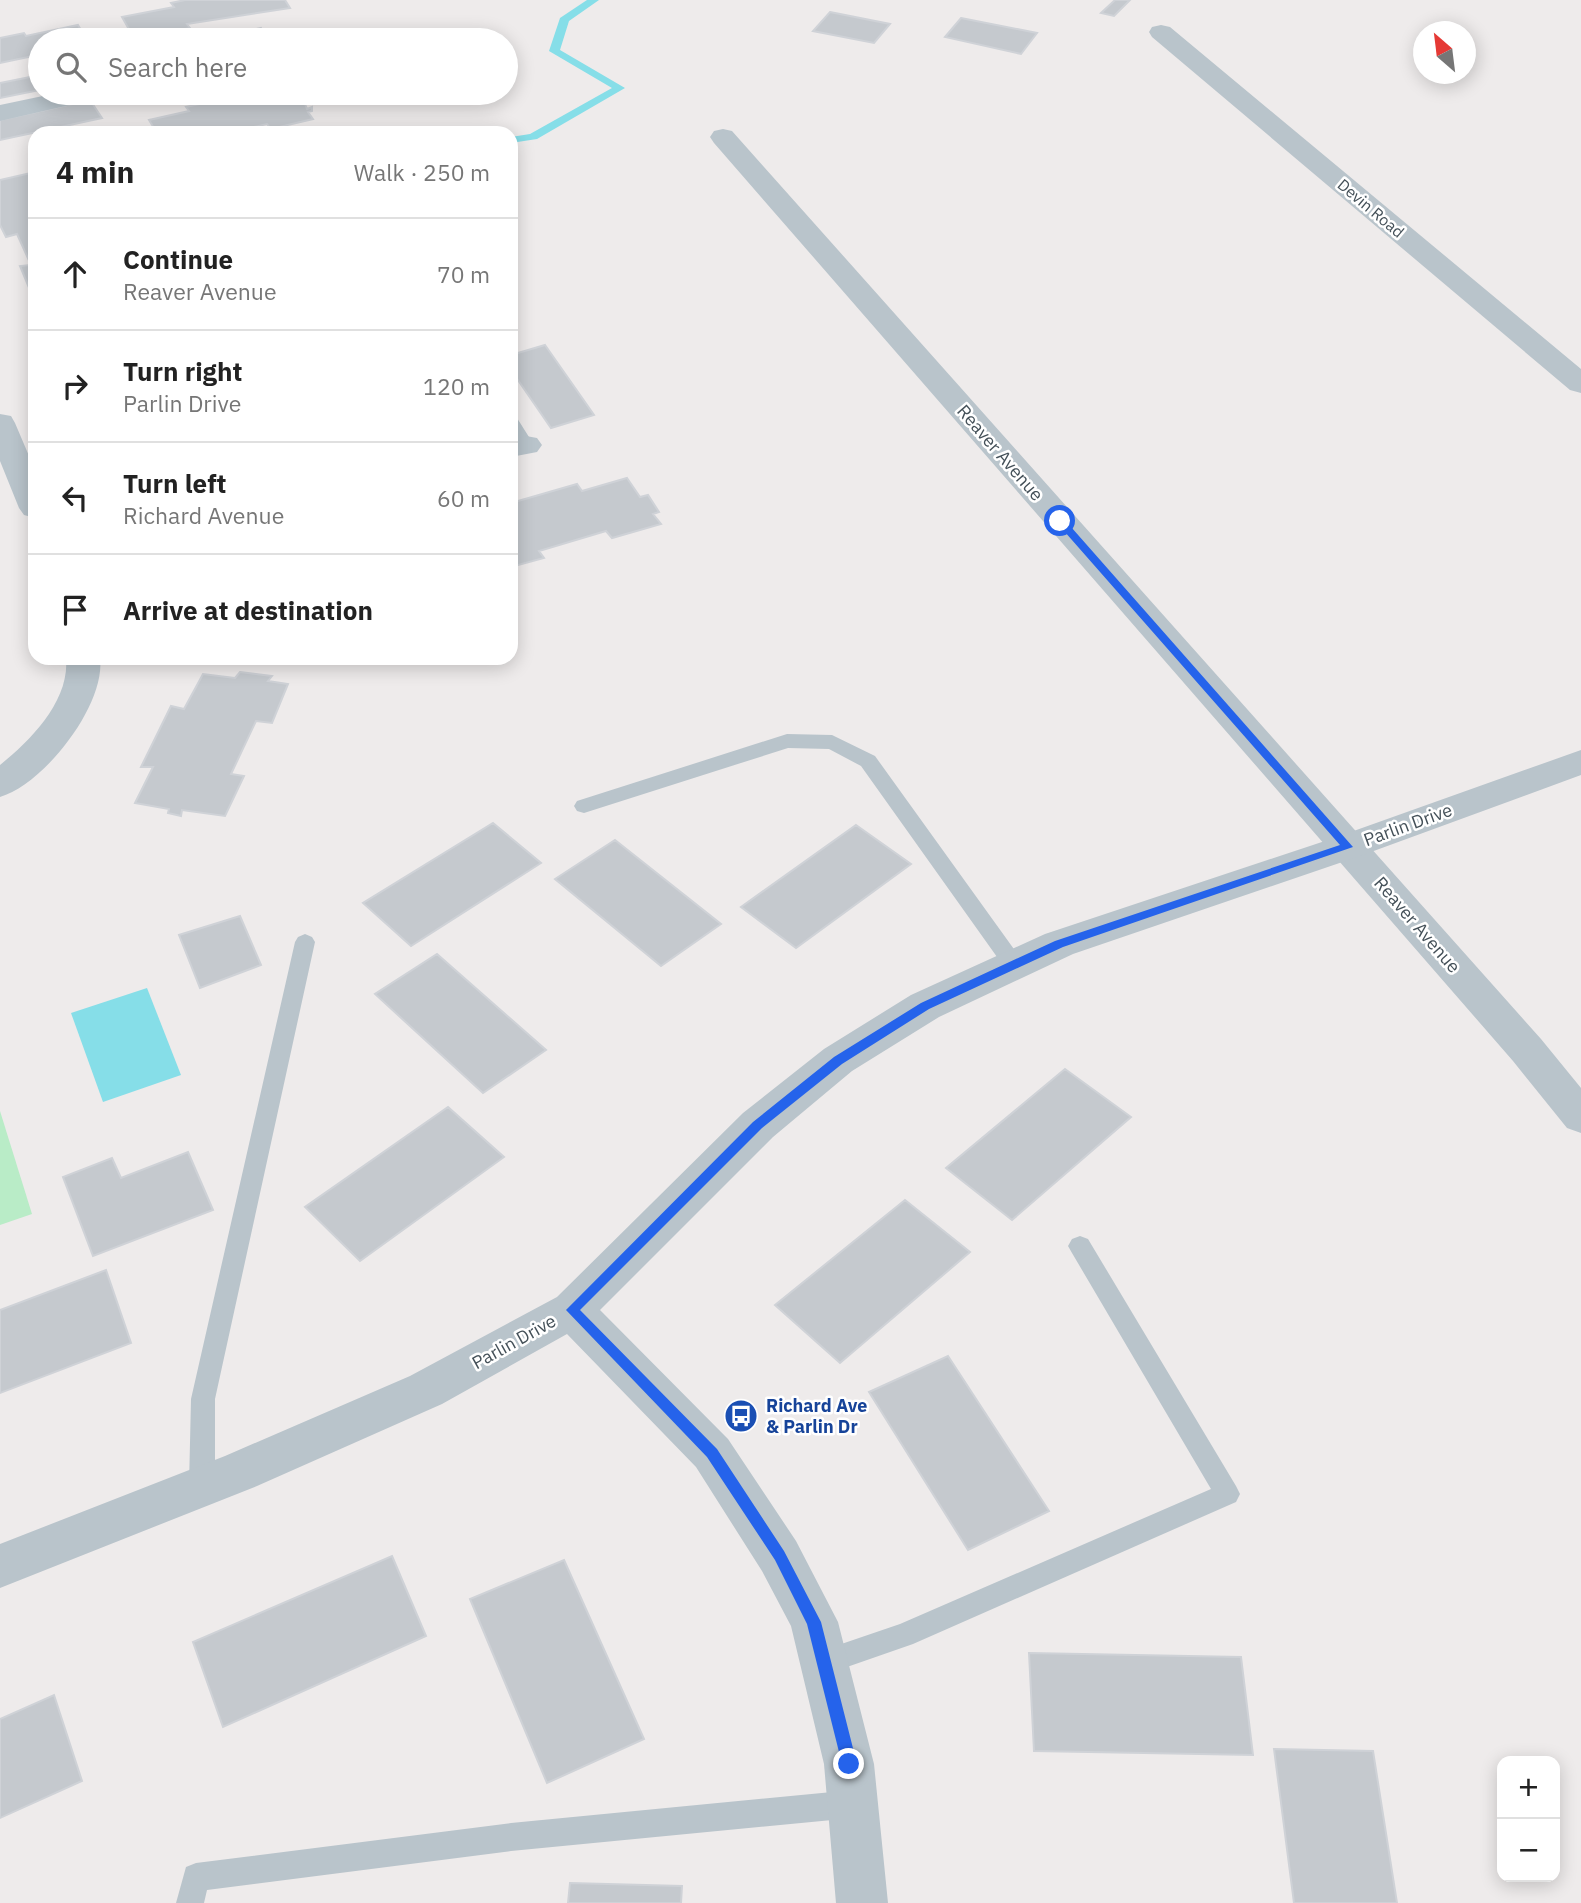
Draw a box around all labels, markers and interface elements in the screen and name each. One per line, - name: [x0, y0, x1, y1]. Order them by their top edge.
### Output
- north arrow: [1413, 21, 1476, 84]
- search box: [28, 28, 518, 105]
- icon: search: [52, 48, 90, 86]
- text: Search here: [108, 50, 247, 84]
- text: 4 min: [56, 152, 134, 191]
- text: Walk · 250 m: [354, 157, 490, 187]
- street label: Devin Road: [1334, 174, 1408, 242]
- text: Continue: [123, 242, 233, 276]
- icon: ahead: [56, 255, 94, 293]
- text: 70 m: [437, 259, 490, 289]
- text: Reaver Avenue: [123, 276, 277, 306]
- text: Turn right: [123, 354, 242, 388]
- icon: right: [56, 367, 94, 405]
- text: 120 m: [423, 371, 490, 401]
- text: Parlin Drive: [123, 388, 241, 418]
- street label: Reaver Avenue: [952, 400, 1049, 506]
- text: Turn left: [123, 466, 226, 500]
- icon: left: [56, 479, 94, 517]
- text: 60 m: [437, 483, 490, 513]
- text: Richard Avenue: [123, 500, 284, 530]
- route start: [1044, 505, 1075, 536]
- icon: arrive: [56, 591, 94, 629]
- text: Arrive at destination: [123, 593, 373, 627]
- street label: Parlin Drive: [1360, 798, 1455, 851]
- street label: Reaver Avenue: [1369, 872, 1466, 978]
- street label: Parlin Drive: [468, 1309, 560, 1374]
- place label: Richard Ave & Parlin Dr: [766, 1394, 867, 1438]
- bus stop icon: Richard Ave & Parlin Dr: [722, 1397, 760, 1435]
- route end: [833, 1748, 864, 1779]
- map controls: [1497, 1756, 1560, 1882]
- button: +: [1497, 1756, 1560, 1819]
- button: −: [1497, 1819, 1560, 1882]

